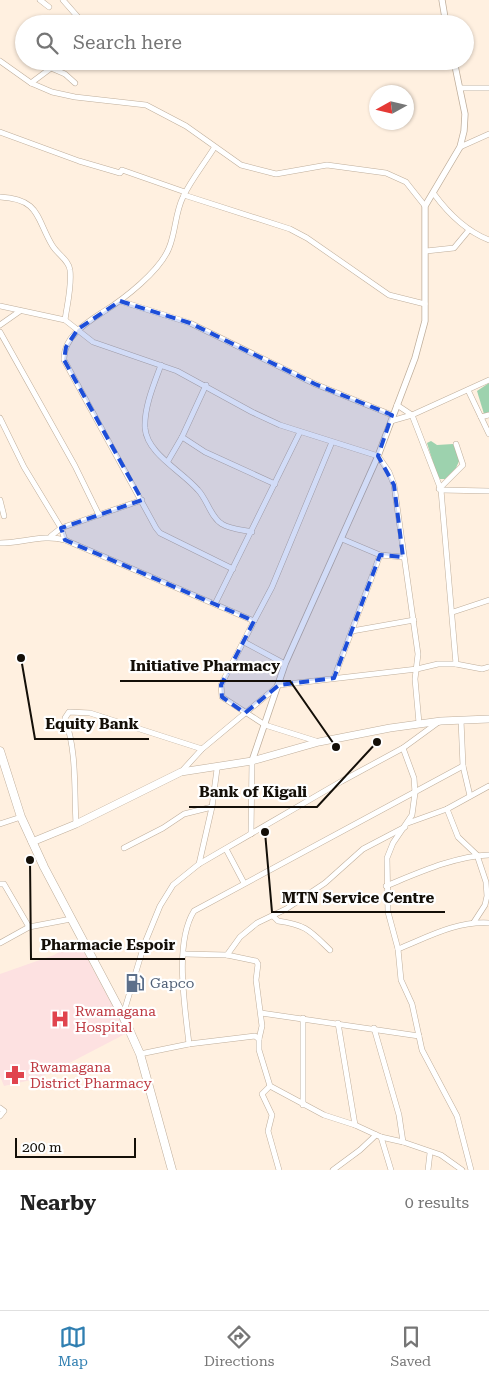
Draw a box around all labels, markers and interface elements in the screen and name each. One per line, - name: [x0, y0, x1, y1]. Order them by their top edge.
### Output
- search box: [15, 15, 474, 70]
- icon: search: [33, 29, 61, 57]
- text: Search here: [73, 31, 182, 54]
- north arrow: [369, 85, 414, 130]
- callout: Initiative Pharmacy: [120, 651, 290, 681]
- text: Initiative Pharmacy: [130, 657, 280, 675]
- callout: Equity Bank: [35, 709, 149, 739]
- text: Equity Bank: [45, 715, 139, 733]
- callout: Bank of Kigali: [189, 777, 317, 807]
- text: Bank of Kigali: [199, 783, 307, 801]
- callout: MTN Service Centre: [272, 882, 445, 912]
- text: MTN Service Centre: [282, 889, 434, 907]
- callout: Pharmacie Espoir: [31, 929, 185, 959]
- text: Pharmacie Espoir: [41, 936, 176, 954]
- fuel station icon: Gapco: [124, 972, 146, 994]
- place label: Gapco: [150, 975, 194, 991]
- place label: Rwamagana Hospital: [75, 1003, 156, 1035]
- hospital icon: Rwamagana Hospital: [49, 1008, 71, 1030]
- place label: Rwamagana District Pharmacy: [30, 1059, 152, 1091]
- pharmacy icon: Rwamagana District Pharmacy: [4, 1064, 26, 1086]
- scale bar: [15, 1135, 136, 1158]
- text: 200 m: [22, 1139, 62, 1155]
- text: Nearby: [20, 1191, 96, 1215]
- text: 0 results: [405, 1193, 469, 1212]
- tab: Map: [58, 1323, 88, 1369]
- tab: Directions: [204, 1323, 274, 1369]
- tab: Saved: [390, 1323, 431, 1369]

